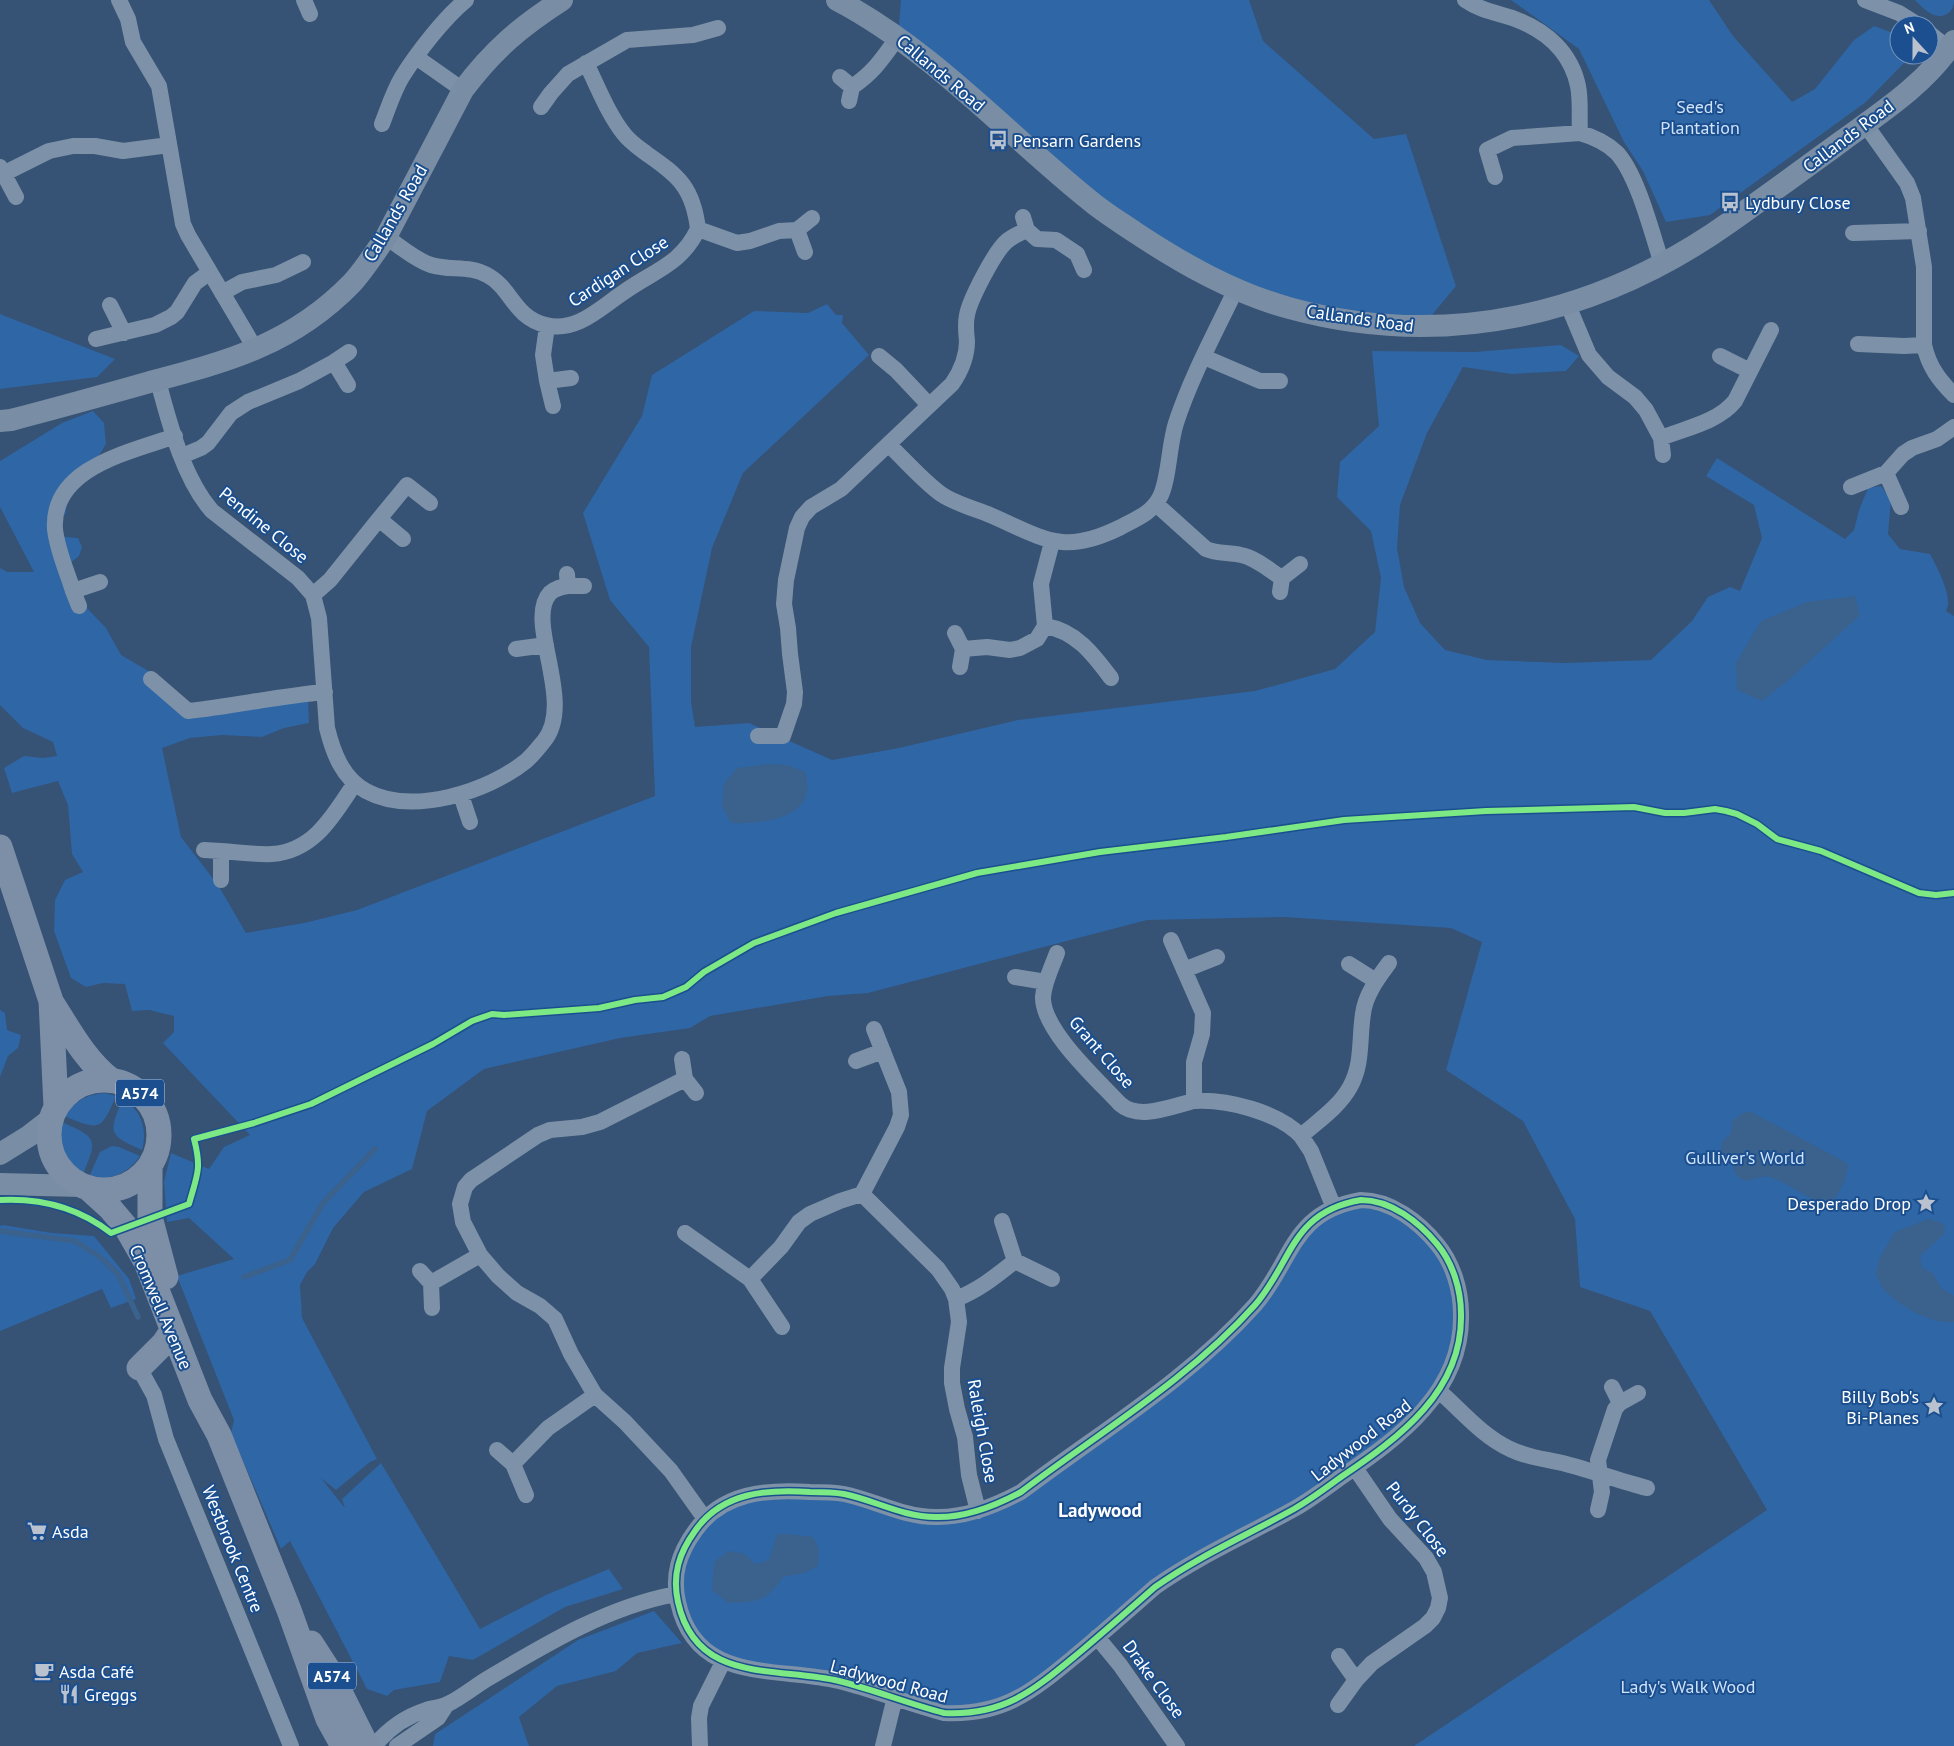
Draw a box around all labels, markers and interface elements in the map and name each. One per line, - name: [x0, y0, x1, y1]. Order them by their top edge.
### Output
- north arrow: [1889, 15, 1939, 65]
- text: N: [1902, 18, 1917, 38]
- street label: Callands Road: [892, 29, 990, 117]
- street label: Callands Road: [1798, 94, 1898, 178]
- park label: Seed's Plantation: [1660, 95, 1740, 139]
- bus stop icon: Pensarn Gardens: [987, 129, 1009, 151]
- place label: Pensarn Gardens: [1013, 129, 1141, 152]
- street label: Callands Road: [358, 160, 432, 266]
- bus stop icon: Lydbury Close: [1719, 191, 1741, 213]
- place label: Lydbury Close: [1745, 191, 1851, 214]
- street label: Cardigan Close: [564, 230, 672, 312]
- street label: Callands Road: [1305, 299, 1415, 337]
- street label: Pendine Close: [215, 482, 313, 568]
- street label: Grant Close: [1064, 1011, 1140, 1093]
- road number: A574: [116, 1080, 164, 1106]
- park label: Gulliver's World: [1685, 1146, 1805, 1169]
- place label: Desperado Drop: [1787, 1192, 1911, 1215]
- place icon: Desperado Drop: [1915, 1192, 1937, 1214]
- street label: Cromwell Avenue: [124, 1241, 198, 1373]
- street label: Raleigh Close: [963, 1377, 1003, 1485]
- place label: Billy Bob's Bi-Planes: [1841, 1385, 1919, 1429]
- street label: Ladywood Road: [1306, 1394, 1416, 1486]
- place icon: Billy Bob's Bi-Planes: [1923, 1395, 1945, 1417]
- street label: Purdy Close: [1381, 1477, 1455, 1561]
- street label: Westbrook Centre: [197, 1482, 269, 1616]
- district label: Ladywood: [1058, 1498, 1142, 1522]
- supermarket icon: Asda: [26, 1520, 48, 1542]
- place label: Asda: [52, 1520, 89, 1543]
- street label: Drake Close: [1118, 1635, 1190, 1723]
- street label: Ladywood Road: [828, 1654, 950, 1708]
- cafe icon: Asda Café: [33, 1660, 55, 1682]
- place label: Asda Café: [59, 1660, 134, 1683]
- road number: A574: [308, 1662, 356, 1690]
- park label: Lady's Walk Wood: [1621, 1675, 1755, 1698]
- restaurant icon: Greggs: [58, 1683, 80, 1705]
- place label: Greggs: [84, 1683, 137, 1706]

